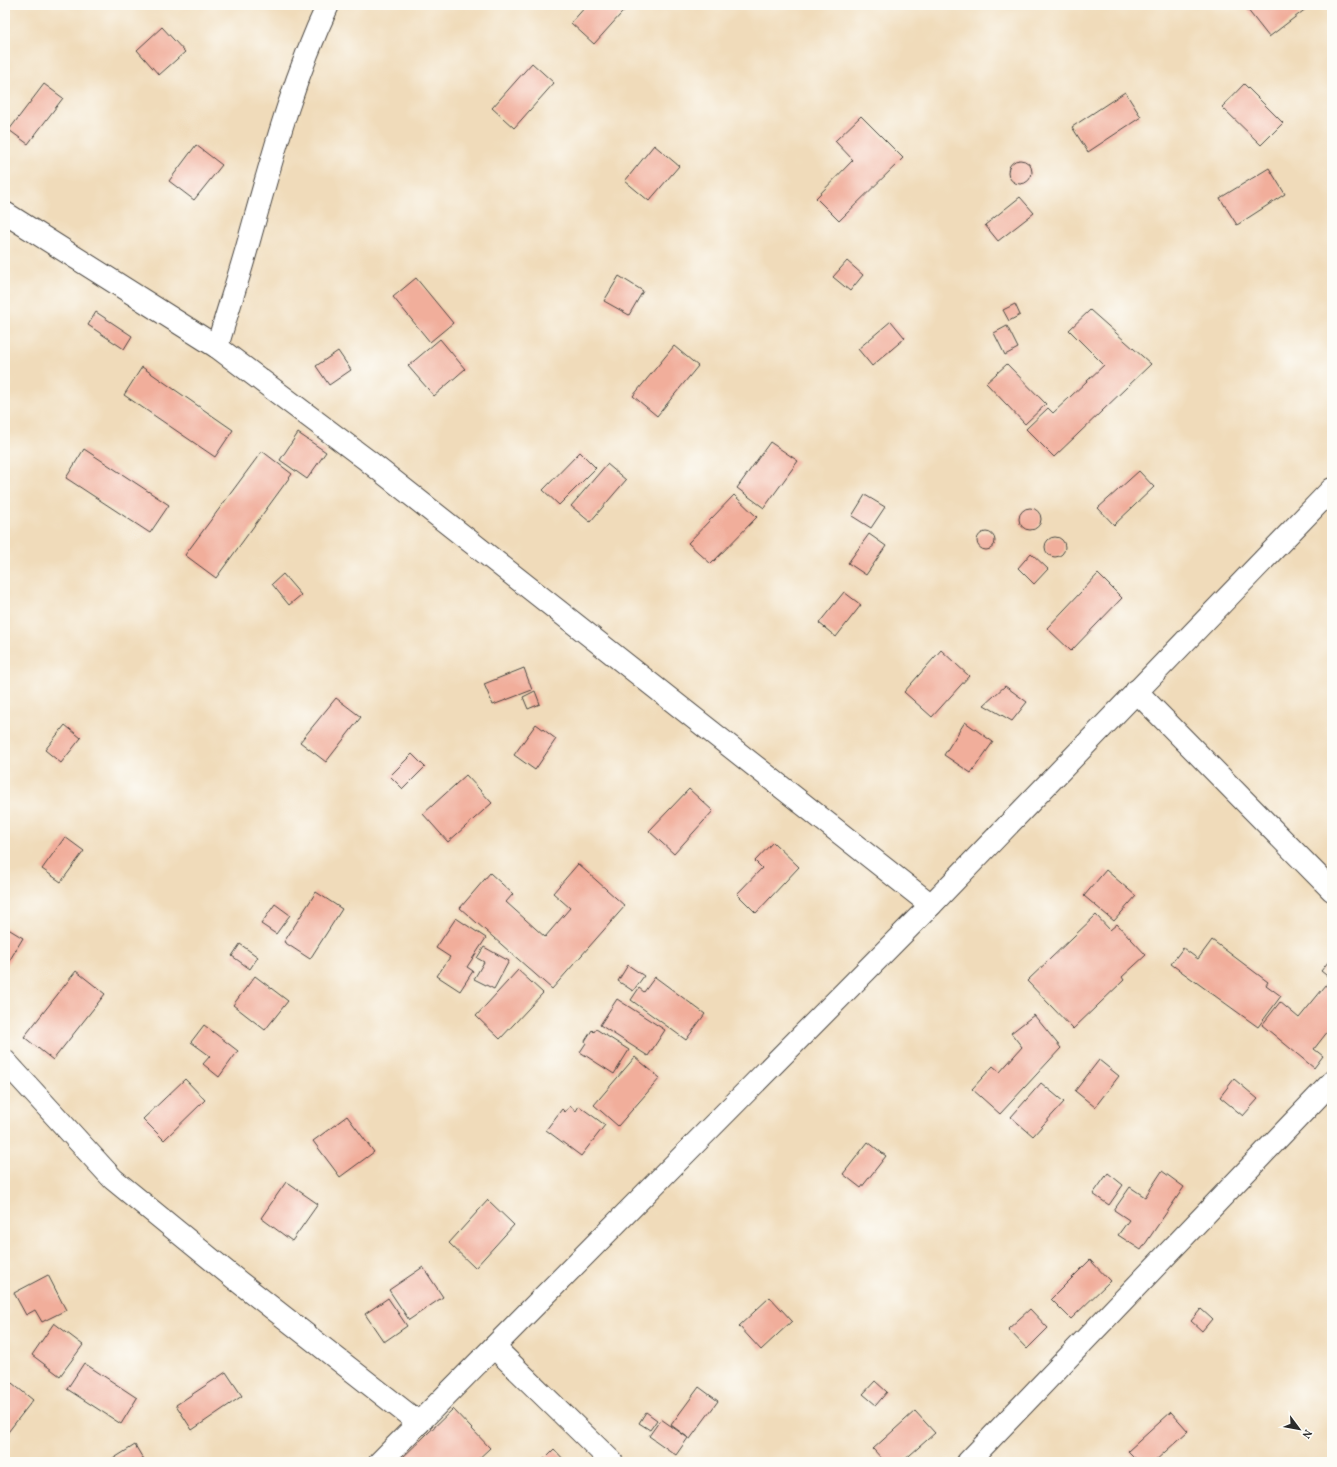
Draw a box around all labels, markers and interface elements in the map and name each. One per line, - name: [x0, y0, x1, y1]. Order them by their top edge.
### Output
- north arrow: [1279, 1409, 1319, 1449]
- text: N: [1298, 1426, 1315, 1441]

